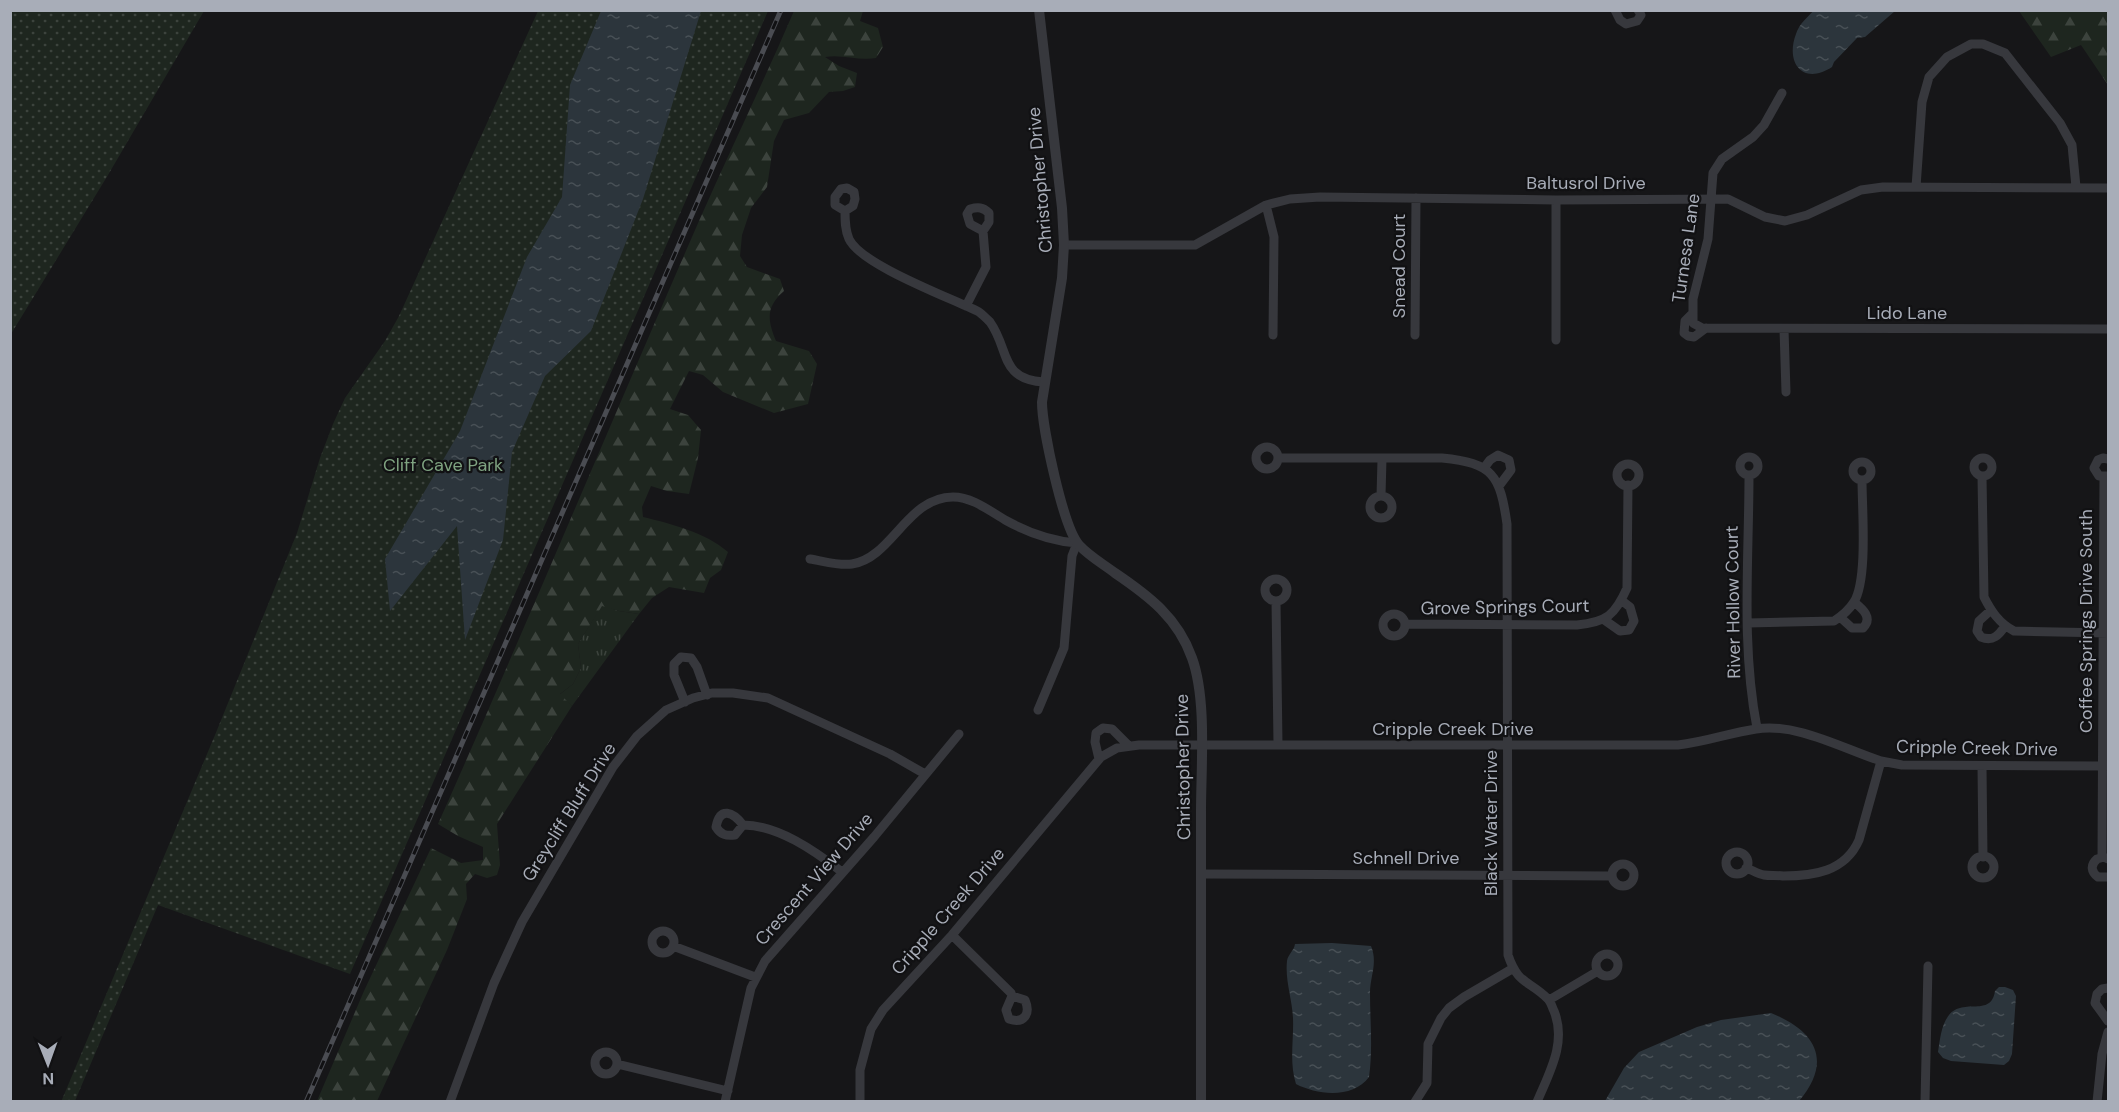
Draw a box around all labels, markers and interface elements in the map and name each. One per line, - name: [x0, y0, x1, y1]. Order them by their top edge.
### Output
- street label: Christopher Drive: [1022, 106, 1058, 254]
- street label: Baltusrol Drive: [1526, 171, 1646, 195]
- street label: Turnesa Lane: [1666, 192, 1706, 304]
- street label: Snead Court: [1387, 214, 1411, 318]
- street label: Lido Lane: [1867, 301, 1947, 325]
- park label: Cliff Cave Park: [383, 453, 503, 477]
- street label: Coffee Springs Drive South: [2074, 509, 2098, 733]
- street label: River Hollow Court: [1720, 525, 1746, 679]
- street label: Grove Springs Court: [1420, 594, 1590, 620]
- street label: Christopher Drive: [1170, 694, 1196, 840]
- street label: Cripple Creek Drive: [1372, 717, 1534, 741]
- street label: Cripple Creek Drive: [1896, 735, 2058, 761]
- street label: Greycliff Bluff Drive: [517, 738, 621, 886]
- street label: Black Water Drive: [1479, 750, 1503, 896]
- street label: Crescent View Drive: [750, 808, 878, 950]
- street label: Cripple Creek Drive: [886, 842, 1010, 980]
- street label: Schnell Drive: [1352, 846, 1460, 870]
- north arrow: [18, 1034, 78, 1094]
- text: N: [42, 1068, 54, 1089]

